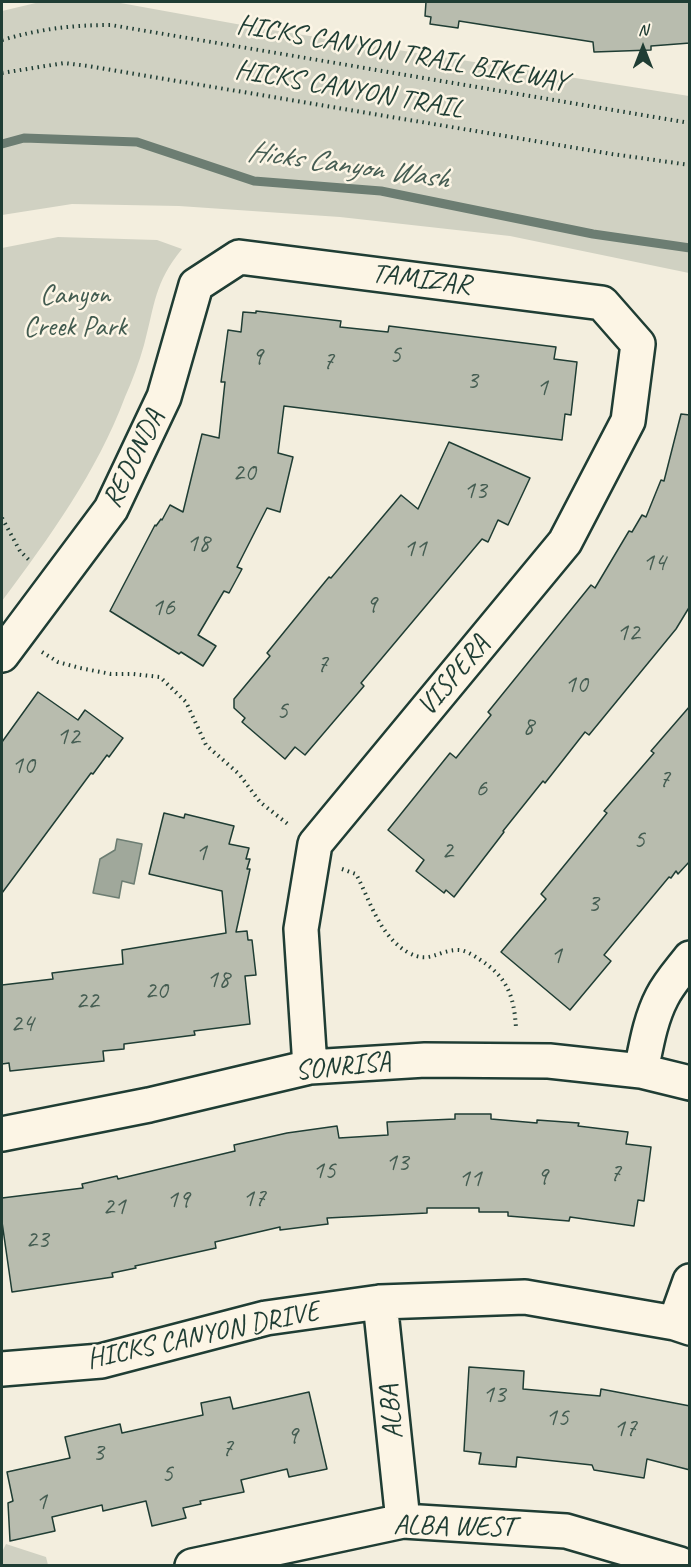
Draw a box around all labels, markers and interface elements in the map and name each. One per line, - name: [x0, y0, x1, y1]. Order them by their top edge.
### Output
- street label: HICKS CANYON TRAIL BIKEWAY: [234, 8, 570, 100]
- north arrow: [613, 18, 673, 78]
- text: N: [638, 20, 648, 40]
- street label: HICKS CANYON TRAIL: [232, 53, 466, 127]
- water label: Hicks Canyon Wash: [245, 134, 451, 198]
- street label: TAMIZAR: [370, 257, 472, 303]
- park label: Canyon Creek Park: [24, 279, 126, 345]
- house number: 5: [389, 339, 401, 371]
- house number: 9: [251, 341, 263, 373]
- house number: 7: [322, 346, 334, 378]
- house number: 3: [466, 365, 478, 397]
- house number: 1: [536, 372, 548, 404]
- street label: REDONDA: [96, 404, 172, 514]
- house number: 20: [232, 457, 256, 489]
- house number: 13: [463, 475, 487, 507]
- house number: 18: [186, 528, 210, 560]
- house number: 11: [403, 533, 427, 565]
- house number: 14: [642, 547, 666, 579]
- house number: 9: [365, 589, 377, 621]
- house number: 16: [151, 592, 175, 624]
- house number: 12: [616, 617, 640, 649]
- street label: VISPERA: [411, 629, 497, 723]
- house number: 7: [316, 649, 328, 681]
- house number: 10: [564, 669, 588, 701]
- house number: 5: [276, 695, 288, 727]
- house number: 8: [522, 711, 534, 743]
- house number: 12: [56, 721, 80, 753]
- house number: 10: [11, 750, 35, 782]
- house number: 7: [658, 764, 670, 796]
- house number: 6: [475, 773, 487, 805]
- house number: 5: [633, 824, 645, 856]
- house number: 2: [441, 835, 453, 867]
- house number: 1: [195, 837, 207, 869]
- house number: 3: [587, 888, 599, 920]
- house number: 1: [550, 940, 562, 972]
- house number: 18: [206, 964, 230, 996]
- house number: 20: [144, 975, 168, 1007]
- house number: 22: [75, 985, 99, 1017]
- house number: 24: [10, 1008, 34, 1040]
- street label: SONRISA: [294, 1045, 392, 1089]
- house number: 13: [385, 1147, 409, 1179]
- house number: 15: [312, 1155, 336, 1187]
- house number: 7: [609, 1158, 621, 1190]
- house number: 9: [536, 1161, 548, 1193]
- house number: 11: [458, 1163, 482, 1195]
- house number: 17: [242, 1183, 266, 1215]
- house number: 19: [166, 1184, 190, 1216]
- house number: 21: [102, 1191, 126, 1223]
- house number: 23: [25, 1224, 49, 1256]
- street label: HICKS CANYON DRIVE: [84, 1295, 322, 1377]
- house number: 13: [482, 1379, 506, 1411]
- street label: ALBA: [372, 1383, 412, 1441]
- house number: 15: [545, 1402, 569, 1434]
- house number: 17: [613, 1413, 637, 1445]
- house number: 9: [286, 1420, 298, 1452]
- house number: 7: [221, 1433, 233, 1465]
- house number: 3: [92, 1437, 104, 1469]
- house number: 5: [161, 1458, 173, 1490]
- house number: 1: [35, 1486, 47, 1518]
- street label: ALBA WEST: [393, 1509, 515, 1545]

